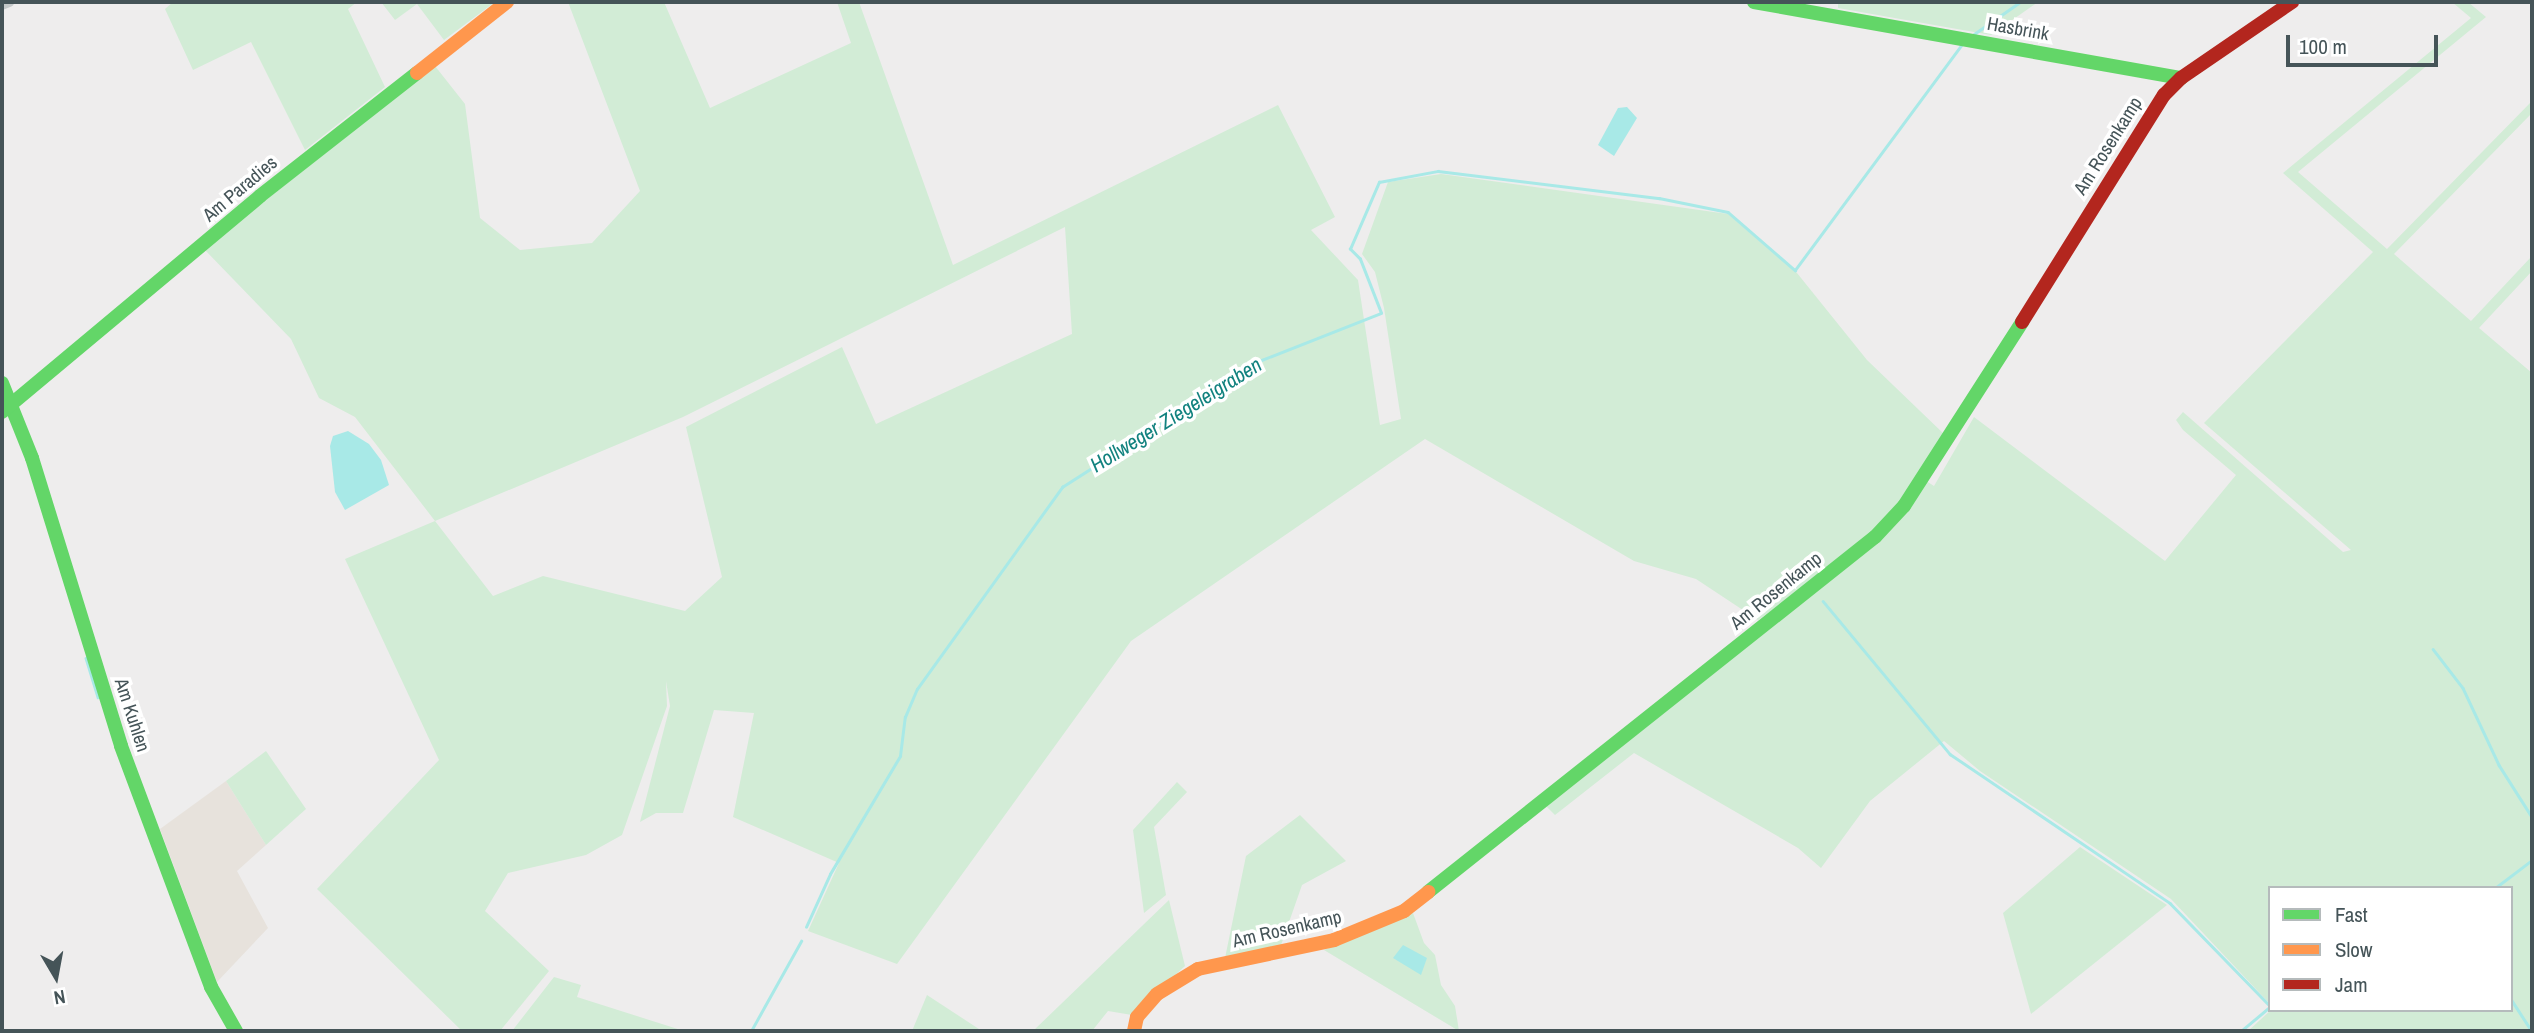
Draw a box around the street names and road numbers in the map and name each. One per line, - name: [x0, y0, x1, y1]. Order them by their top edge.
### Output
- street label: Hasbrink: [1985, 12, 2051, 46]
- street label: Am Rosenkamp: [2069, 93, 2147, 199]
- street label: Am Paradies: [198, 151, 282, 227]
- street label: Am Rosenkamp: [1726, 547, 1826, 635]
- street label: Am Kuhlen: [109, 675, 155, 755]
- street label: Am Rosenkamp: [1230, 905, 1344, 953]

